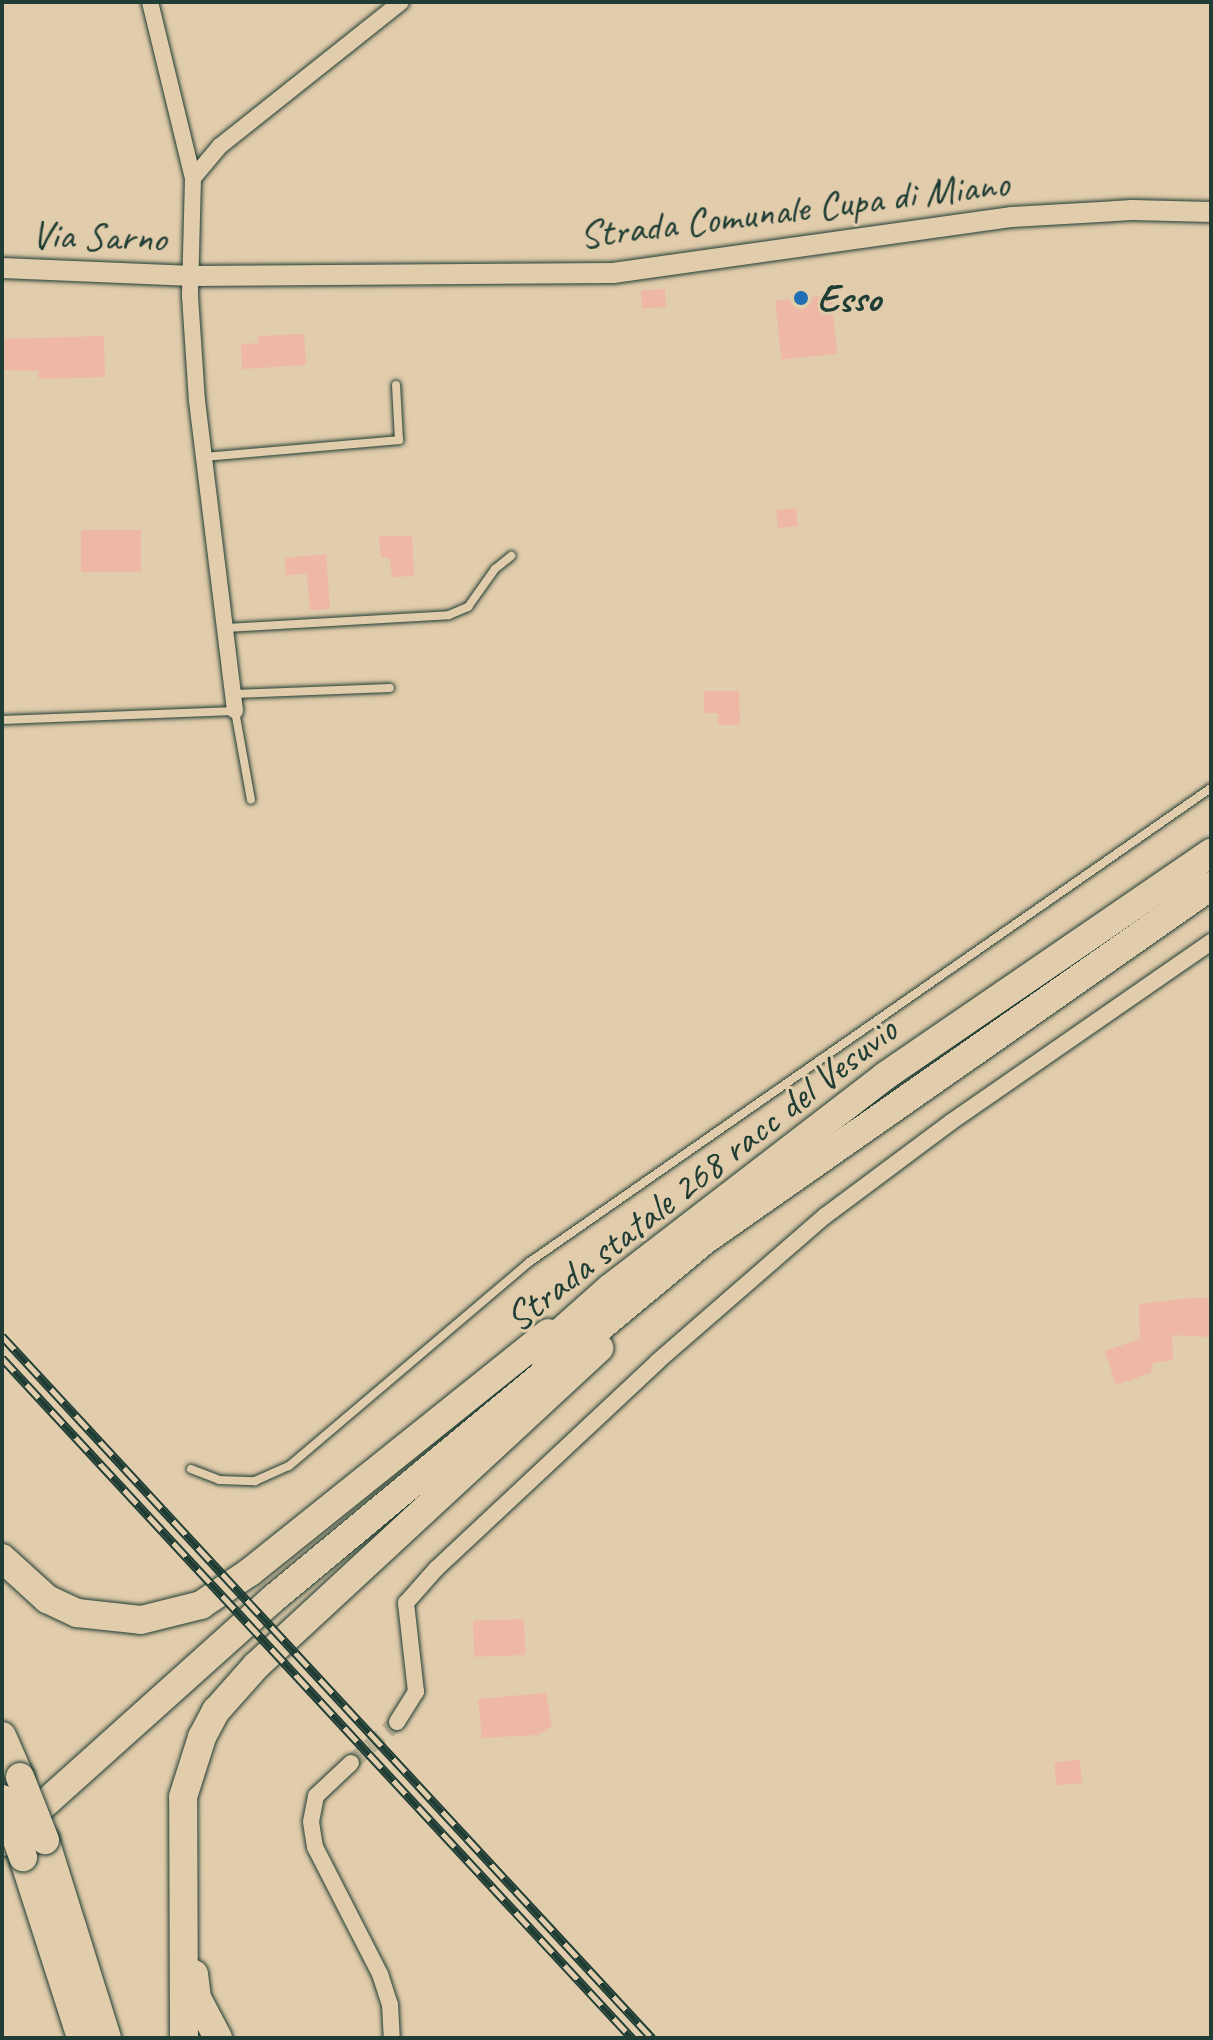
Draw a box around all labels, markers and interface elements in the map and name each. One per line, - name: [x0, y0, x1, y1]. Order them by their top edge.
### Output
- street label: Strada Comunale Cupa di Miano: [576, 159, 1012, 259]
- street label: Via Sarno: [30, 210, 168, 262]
- place label: Esso: [817, 274, 881, 322]
- marker: Esso: [792, 289, 810, 307]
- street label: Strada statale 268 racc del Vesuvio: [496, 1006, 906, 1342]

